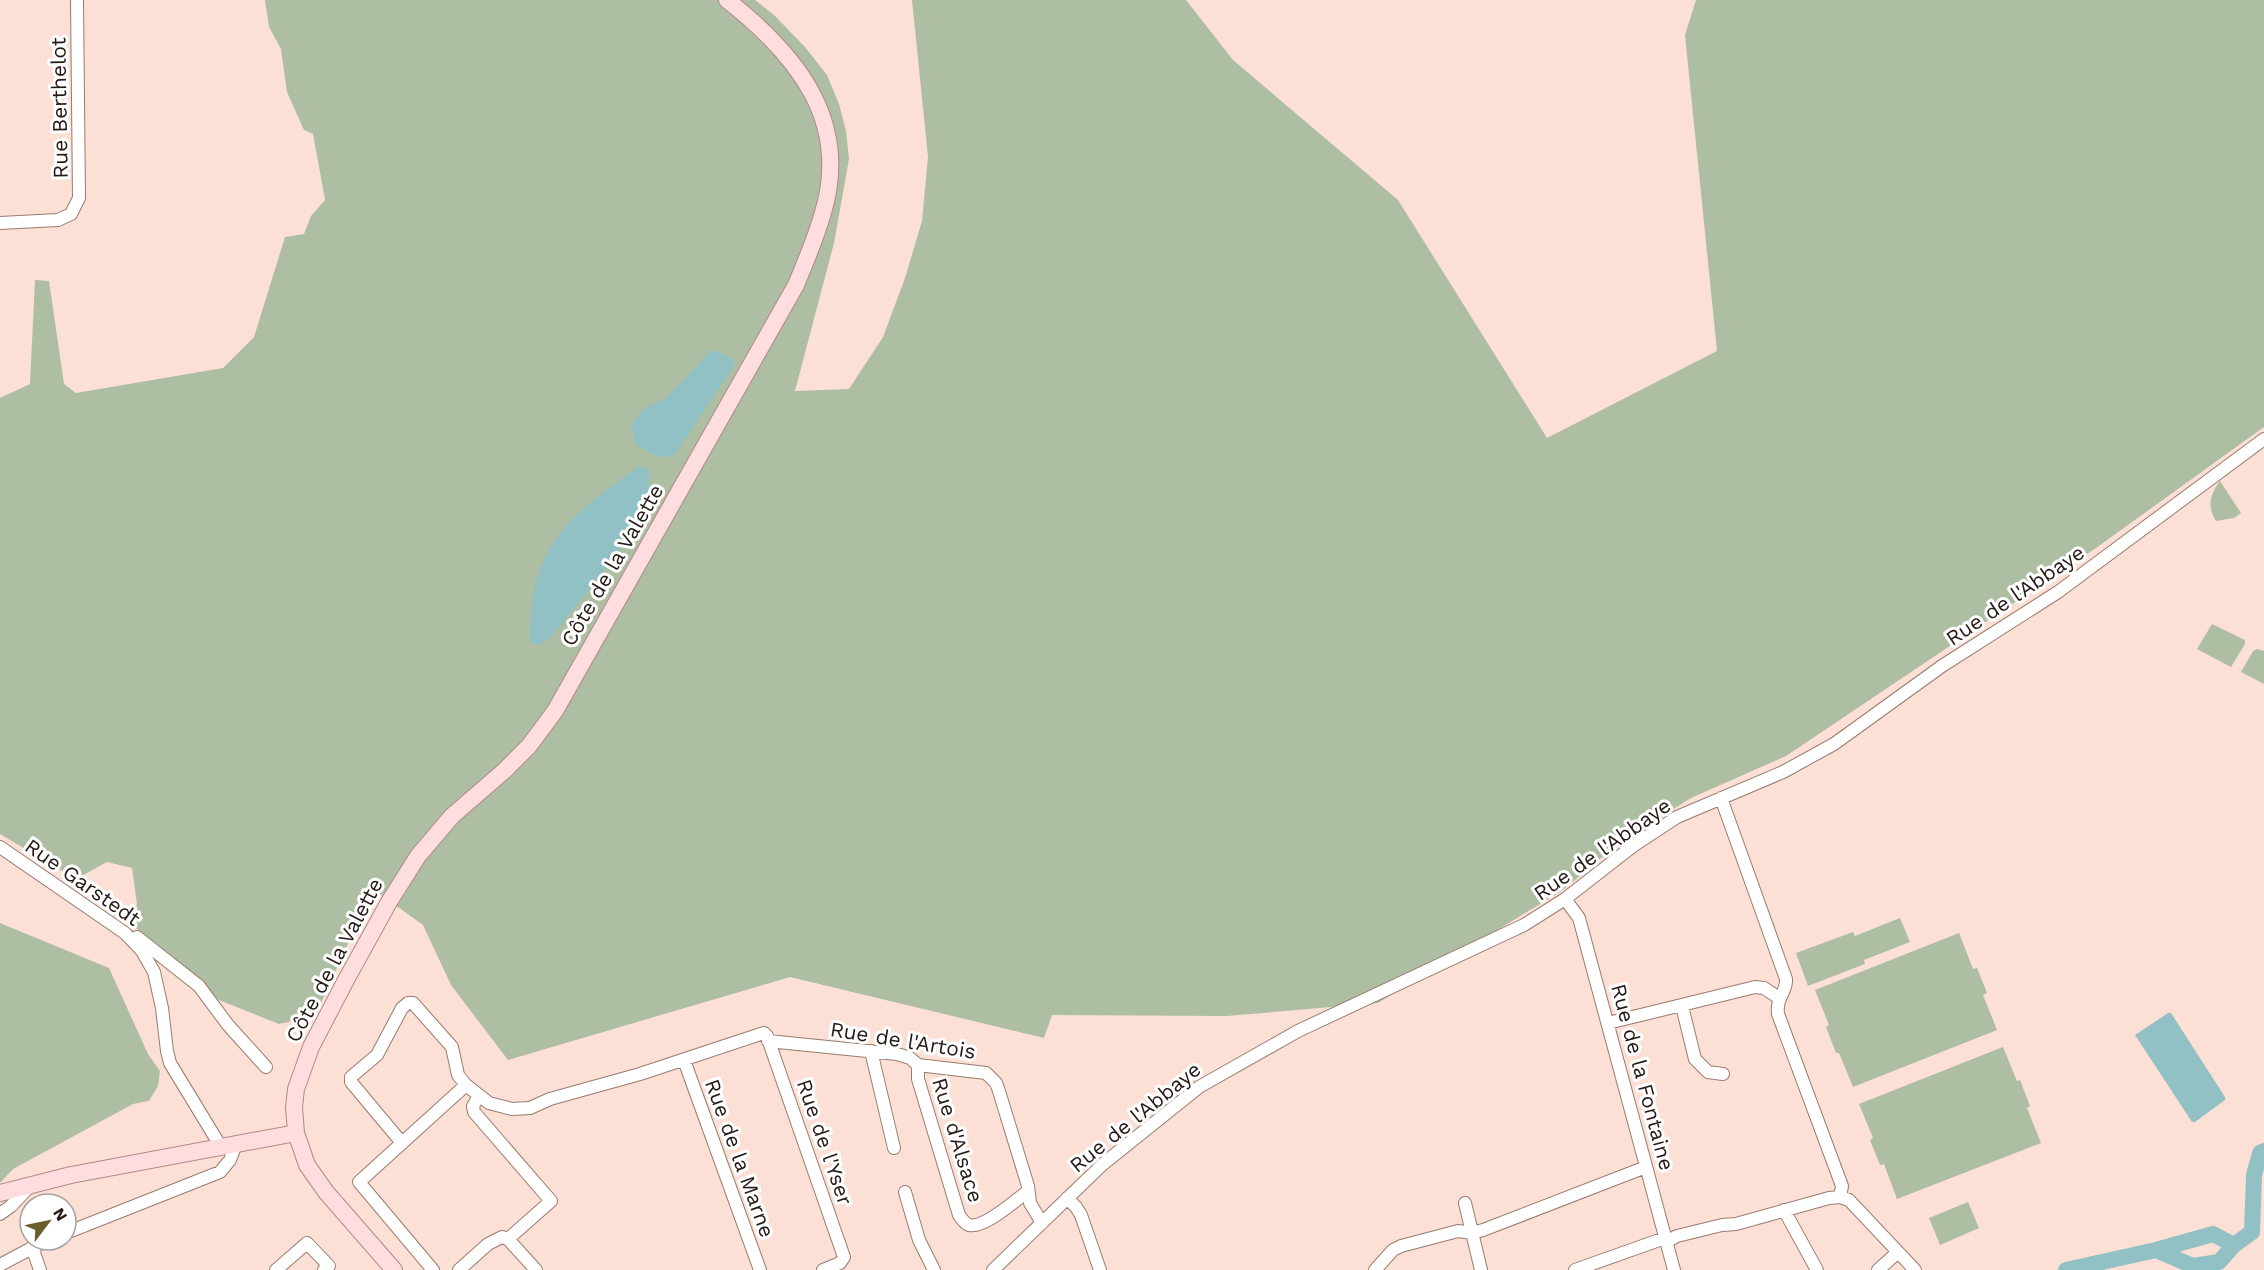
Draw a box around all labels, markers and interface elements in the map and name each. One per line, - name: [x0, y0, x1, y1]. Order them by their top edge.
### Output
- street label: Rue Berthelot: [45, 37, 73, 179]
- street label: Côte de la Valette: [556, 480, 668, 650]
- street label: Rue de l'Abbaye: [1941, 539, 2089, 651]
- street label: Rue de l'Abbaye: [1529, 792, 1675, 906]
- street label: Rue Garstedt: [20, 833, 146, 931]
- street label: Côte de la Valette: [280, 874, 388, 1046]
- street label: Rue de la Fontaine: [1606, 981, 1680, 1173]
- street label: Rue de l'Artois: [828, 1016, 978, 1064]
- street label: Rue de l'Abbaye: [1064, 1056, 1206, 1178]
- street label: Rue de la Marne: [700, 1075, 780, 1241]
- street label: Rue d'Alsace: [927, 1075, 989, 1205]
- street label: Rue de l'Yser: [792, 1076, 858, 1209]
- north arrow: [18, 1192, 78, 1252]
- text: N: [49, 1204, 71, 1224]

